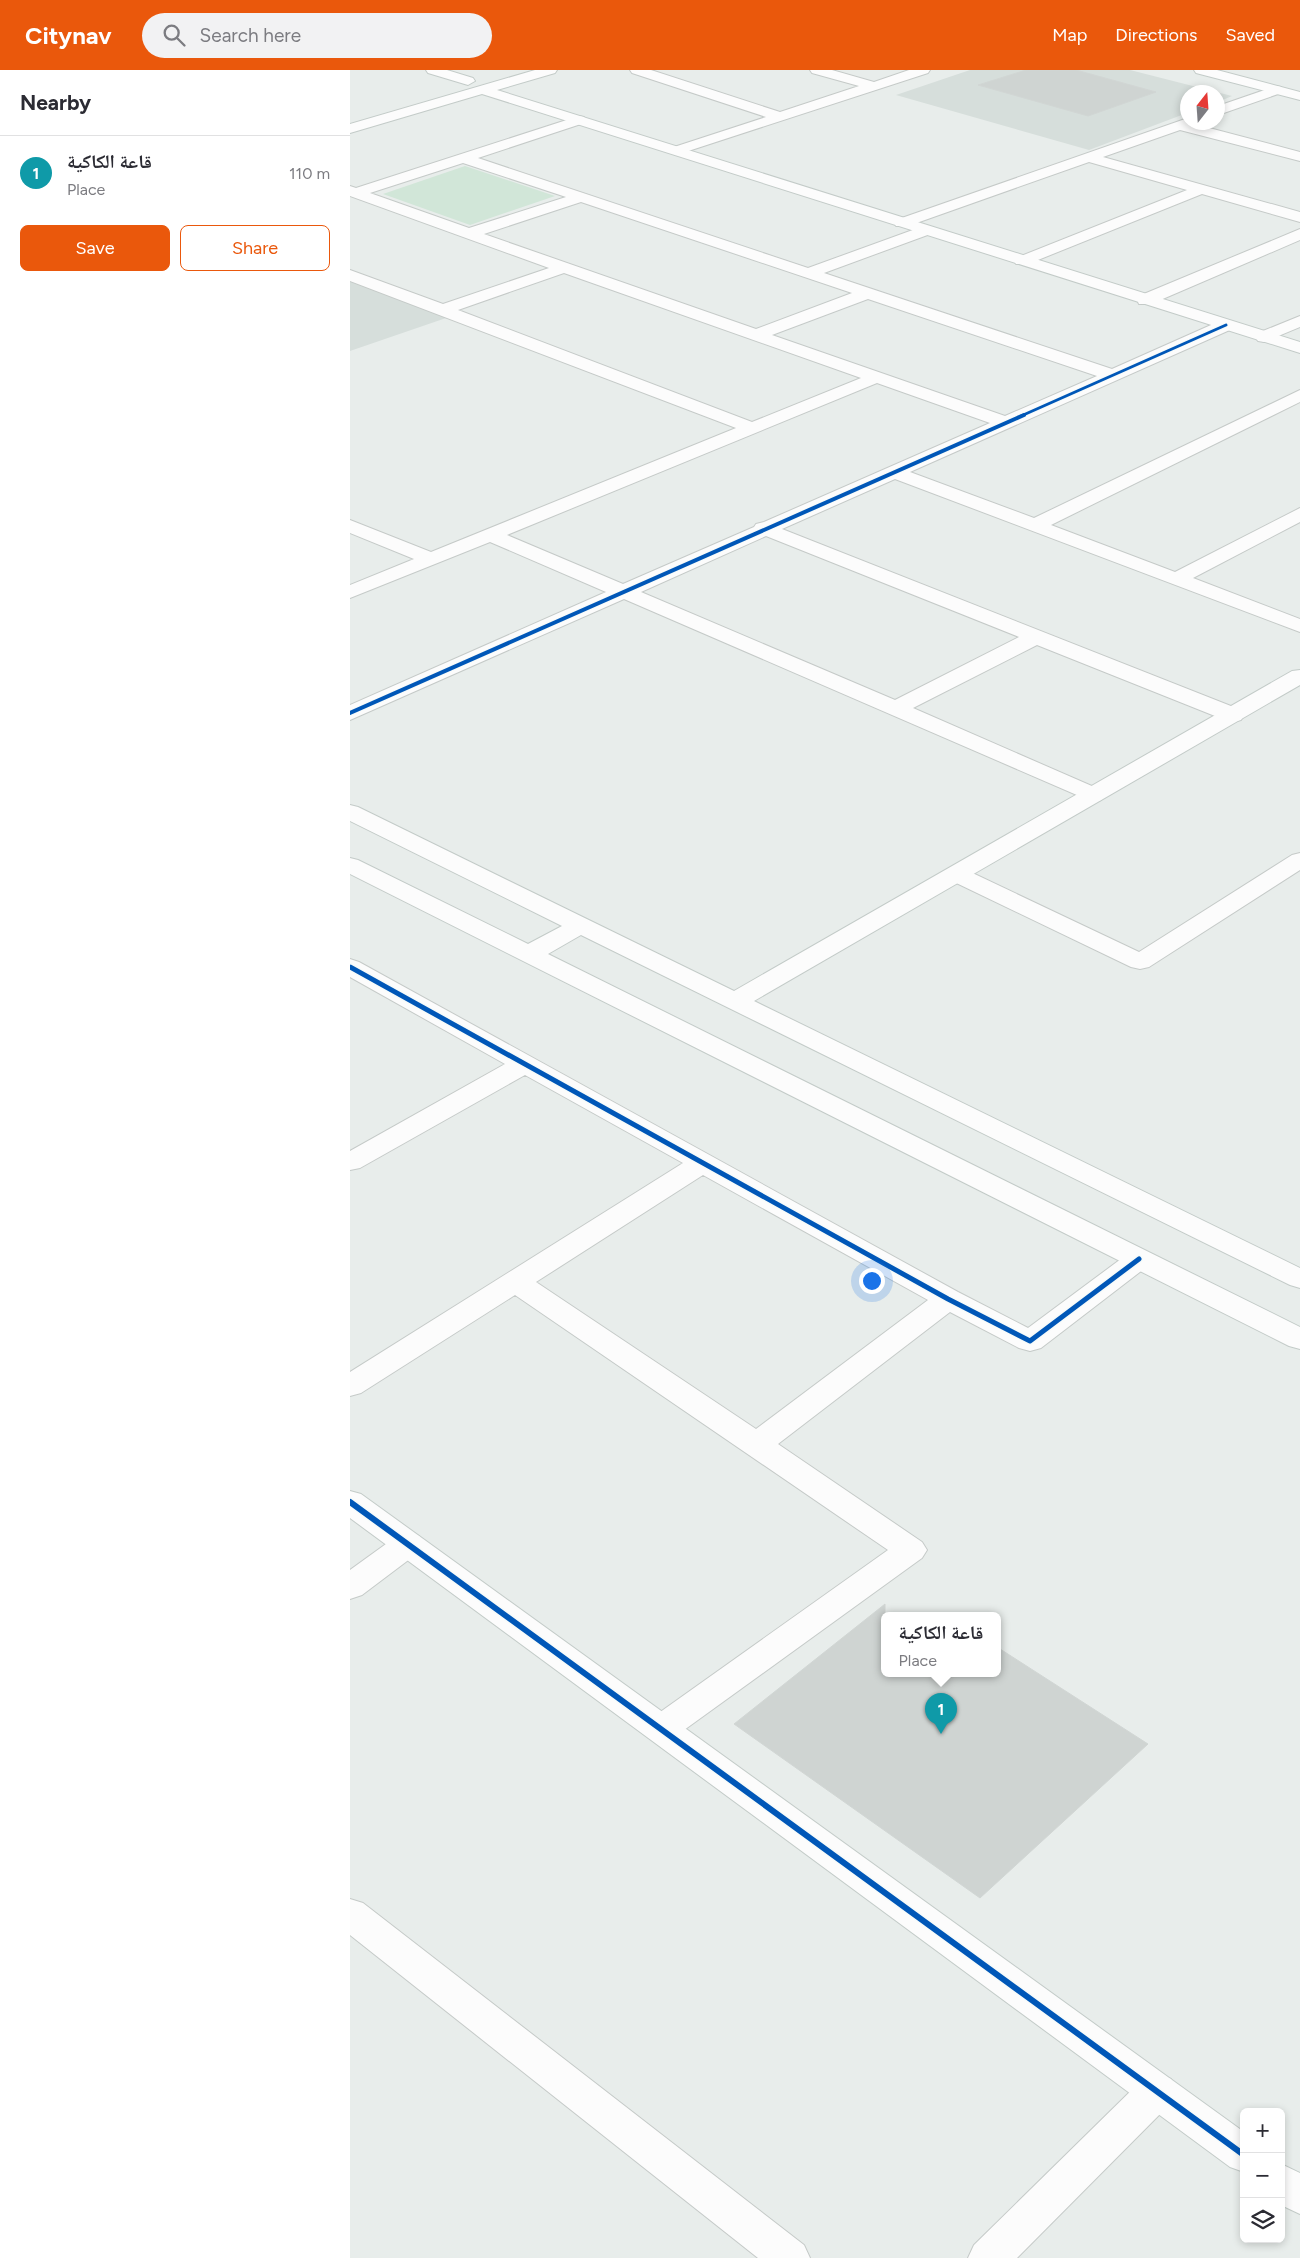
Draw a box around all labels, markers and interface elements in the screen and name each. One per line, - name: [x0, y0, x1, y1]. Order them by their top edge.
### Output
- search box: [142, 13, 492, 58]
- text: Citynav: [25, 21, 112, 50]
- icon: search: [160, 21, 188, 49]
- text: Search here: [200, 24, 301, 47]
- text: Map: [1052, 24, 1087, 46]
- text: Directions: [1115, 24, 1197, 46]
- text: Saved: [1225, 24, 1275, 46]
- north arrow: [1180, 85, 1225, 130]
- text: Nearby: [20, 90, 91, 115]
- text: قاعة الكاكية: [67, 150, 152, 173]
- text: 1: [33, 164, 39, 183]
- text: 110 m: [289, 164, 330, 183]
- text: Place: [67, 180, 105, 199]
- button: Save: [20, 225, 170, 271]
- button: Share: [180, 225, 330, 271]
- your location: [859, 1268, 885, 1294]
- popup: [881, 1612, 1001, 1677]
- text: قاعة الكاكية: [899, 1621, 983, 1644]
- text: Place: [899, 1651, 937, 1670]
- pin: 1: [925, 1693, 957, 1734]
- map controls: [1240, 2108, 1285, 2243]
- button: +: [1240, 2108, 1285, 2153]
- button: −: [1240, 2153, 1285, 2198]
- button: layers: [1240, 2198, 1285, 2243]

